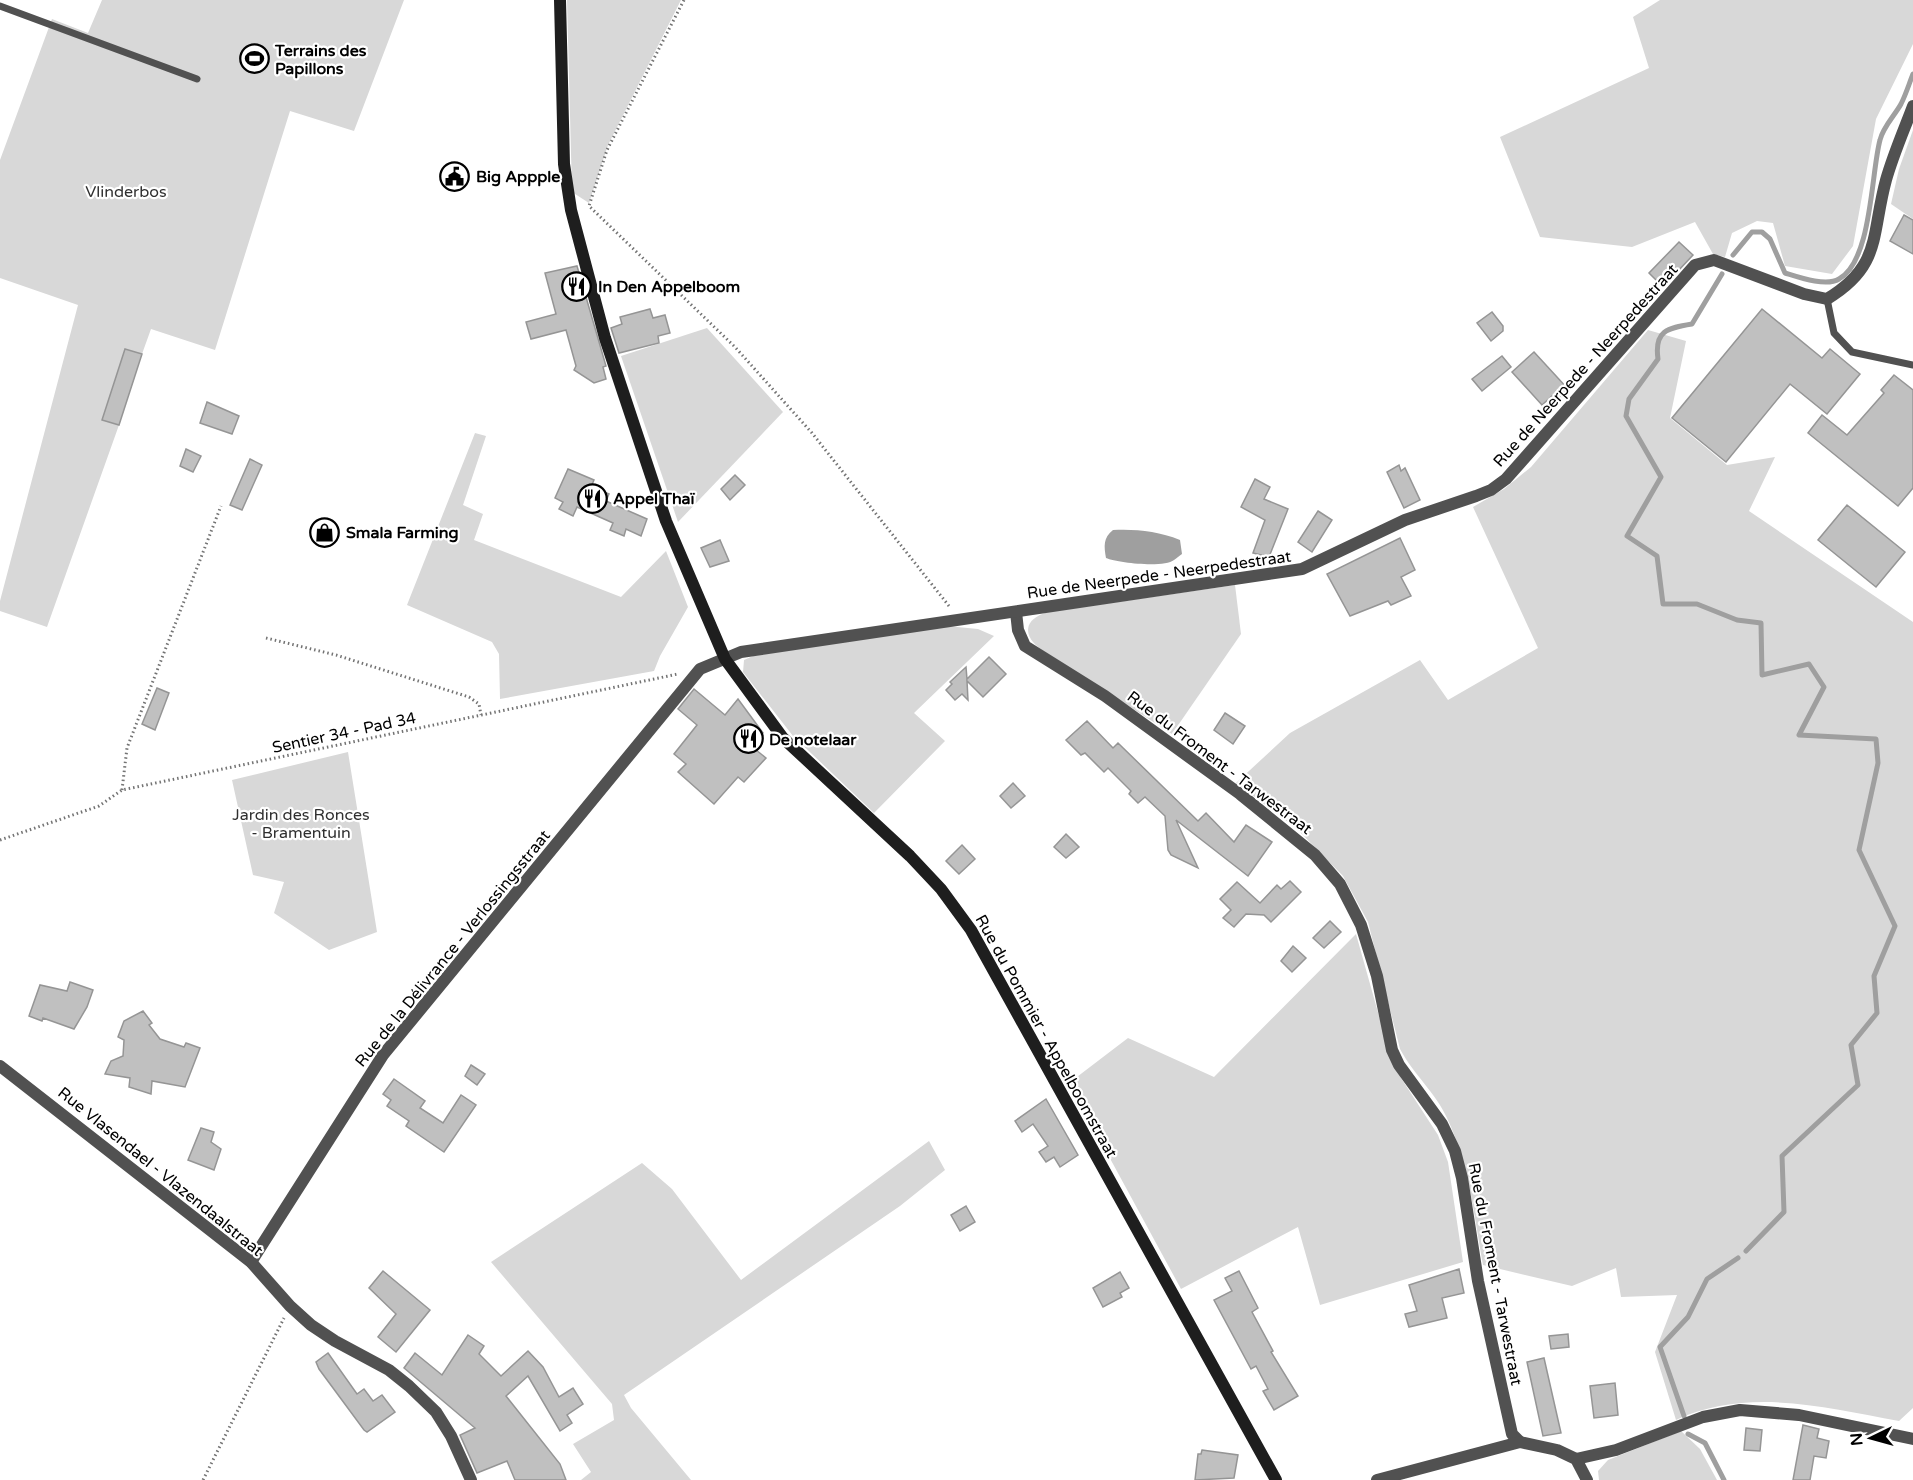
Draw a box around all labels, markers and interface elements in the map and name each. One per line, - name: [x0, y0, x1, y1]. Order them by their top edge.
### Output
- place label: Terrains des Papillons: [274, 41, 367, 79]
- sports icon: Terrains des Papillons: [238, 43, 270, 75]
- public building icon: Big Appple: [439, 160, 471, 192]
- place label: Big Appple: [476, 167, 560, 187]
- park label: Vlinderbos: [85, 182, 167, 202]
- street label: Rue de Neerpede - Neerpedestraat: [1489, 260, 1682, 471]
- restaurant icon: In Den Appelboom: [561, 270, 593, 302]
- place label: In Den Appelboom: [598, 277, 740, 297]
- restaurant icon: Appel Thaï: [576, 482, 608, 514]
- place label: Appel Thaï: [613, 489, 696, 509]
- shop icon: Smala Farming: [309, 516, 341, 548]
- place label: Smala Farming: [346, 523, 459, 543]
- street label: Rue de Neerpede - Neerpedestraat: [1026, 547, 1293, 603]
- street label: Rue du Froment - Tarwestraat: [1123, 687, 1316, 839]
- street label: Sentier 34 - Pad 34: [270, 708, 418, 758]
- restaurant icon: De notelaar: [732, 723, 764, 755]
- place label: De notelaar: [769, 730, 857, 750]
- park label: Jardin des Ronces - Bramentuin: [232, 805, 370, 843]
- street label: Rue de la Délivrance - Verlossingsstraat: [351, 826, 555, 1071]
- street label: Rue du Pommier - Appelboomstraat: [971, 911, 1122, 1162]
- street label: Rue Vlasendael - Vlazendaalstraat: [54, 1083, 267, 1261]
- street label: Rue du Froment - Tarwestraat: [1464, 1161, 1526, 1387]
- north arrow: [1841, 1408, 1901, 1468]
- text: N: [1847, 1432, 1868, 1446]

